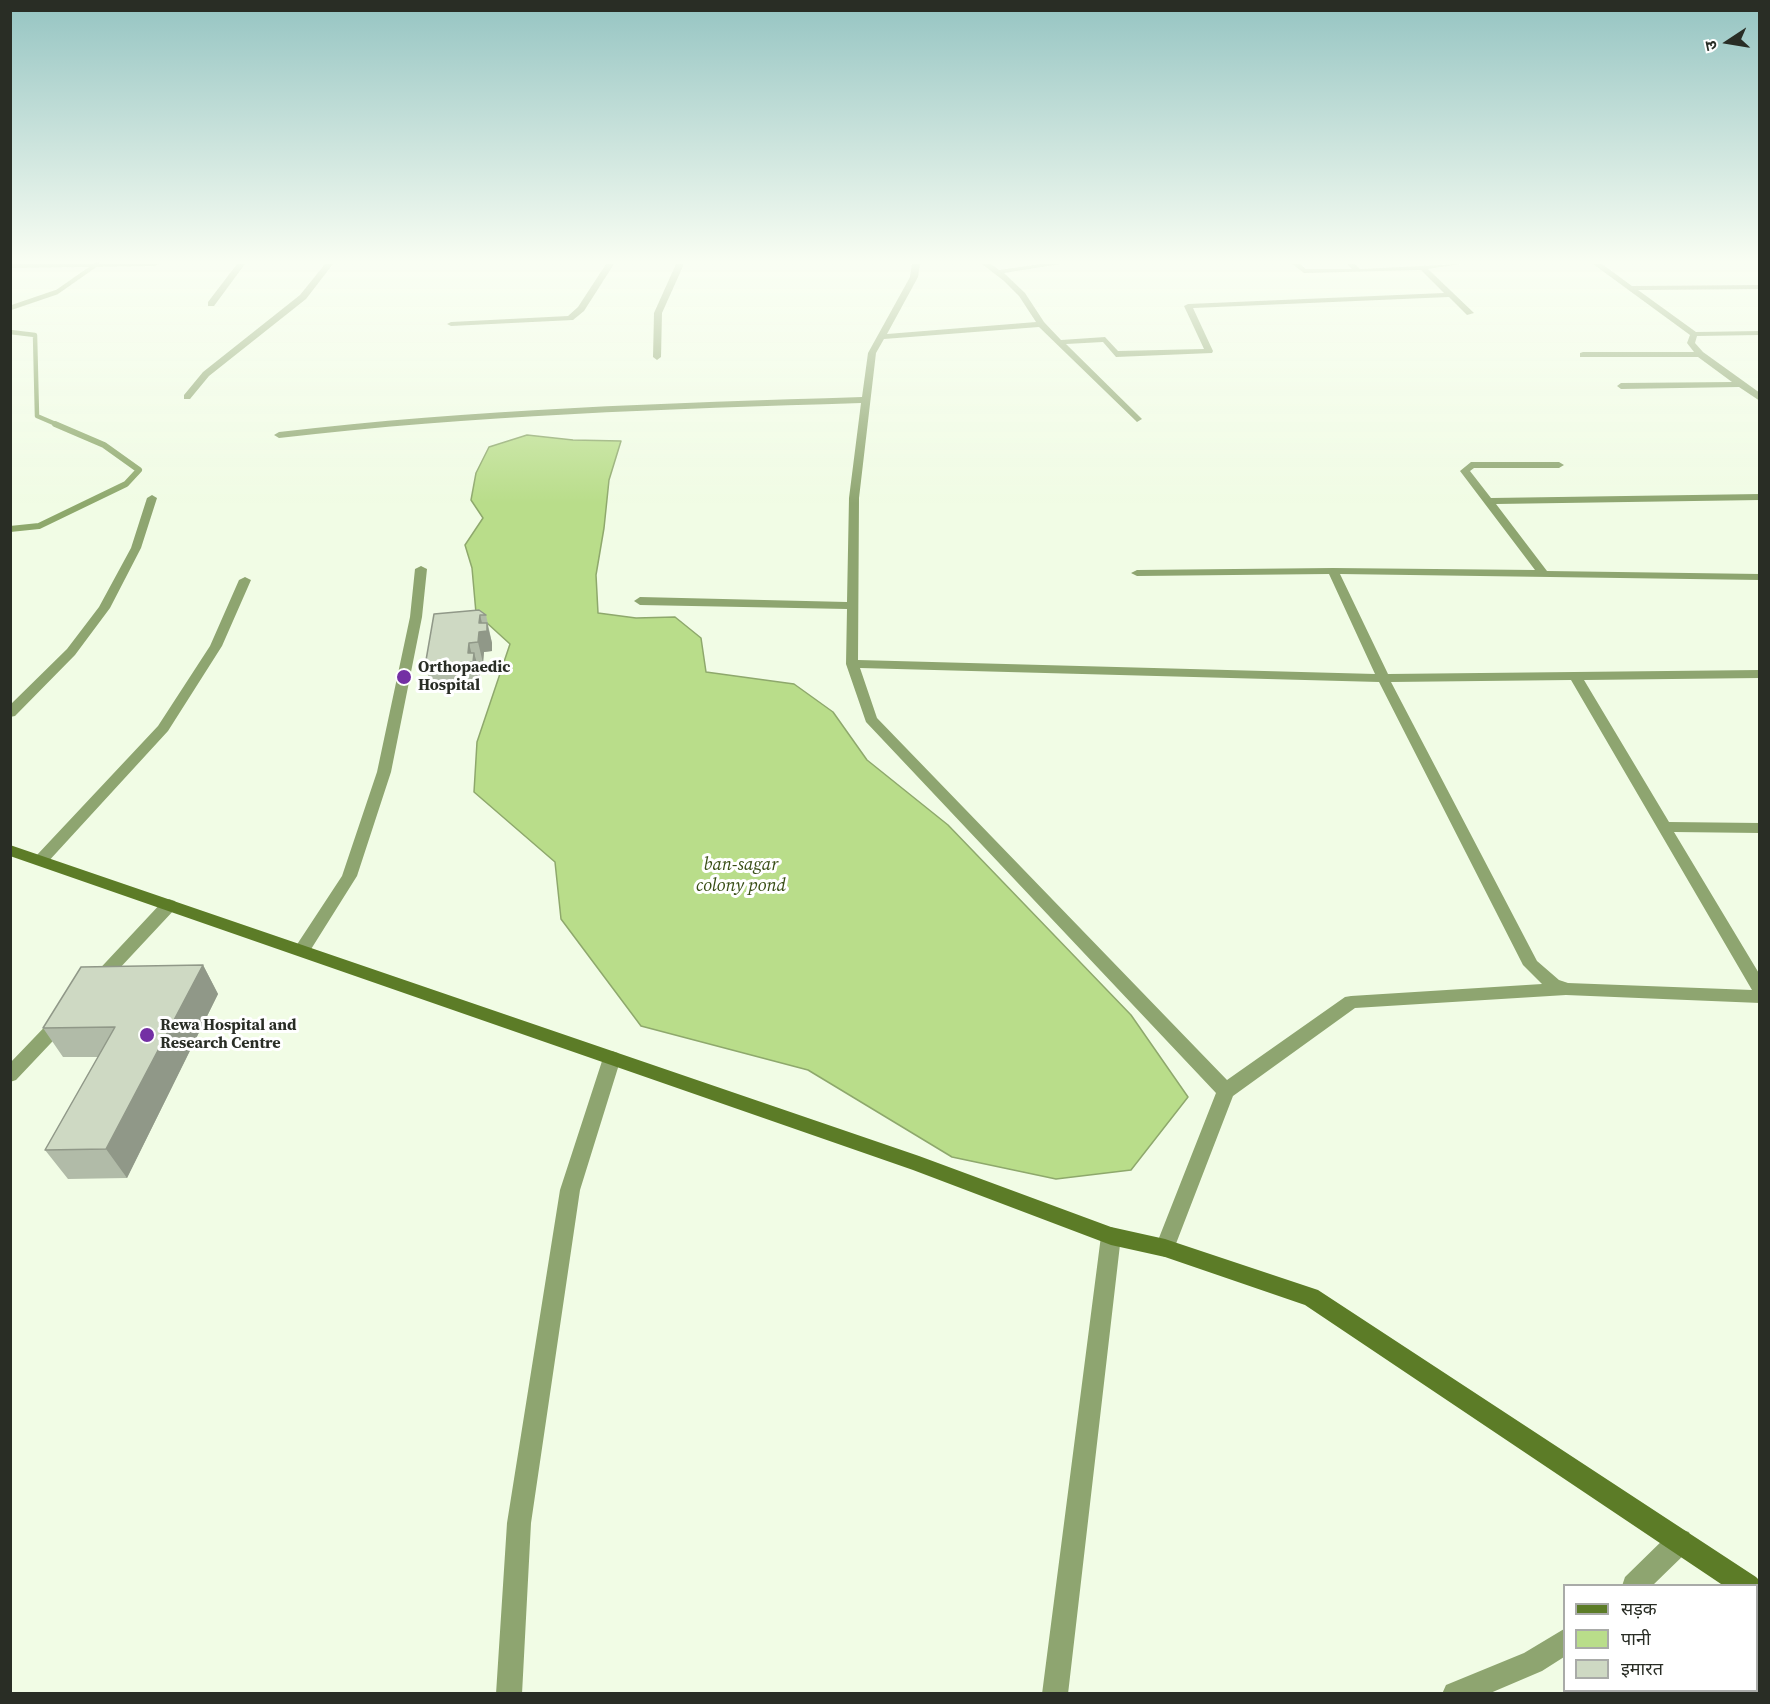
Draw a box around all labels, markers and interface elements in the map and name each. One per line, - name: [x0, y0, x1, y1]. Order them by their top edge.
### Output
- north arrow: [1698, 12, 1758, 72]
- text: उ: [1699, 39, 1722, 53]
- place label: Orthopaedic Hospital: [418, 658, 511, 696]
- marker: Orthopaedic Hospital: [395, 668, 413, 686]
- water label: ban-sagar colony pond: [696, 854, 786, 896]
- place label: Rewa Hospital and Research Centre: [160, 1016, 297, 1054]
- marker: Rewa Hospital and Research Centre: [138, 1026, 156, 1044]
- legend: [1563, 1584, 1758, 1692]
- text: सड़क: [1621, 1596, 1657, 1621]
- text: पानी: [1621, 1626, 1651, 1651]
- text: इमारत: [1621, 1656, 1663, 1681]

